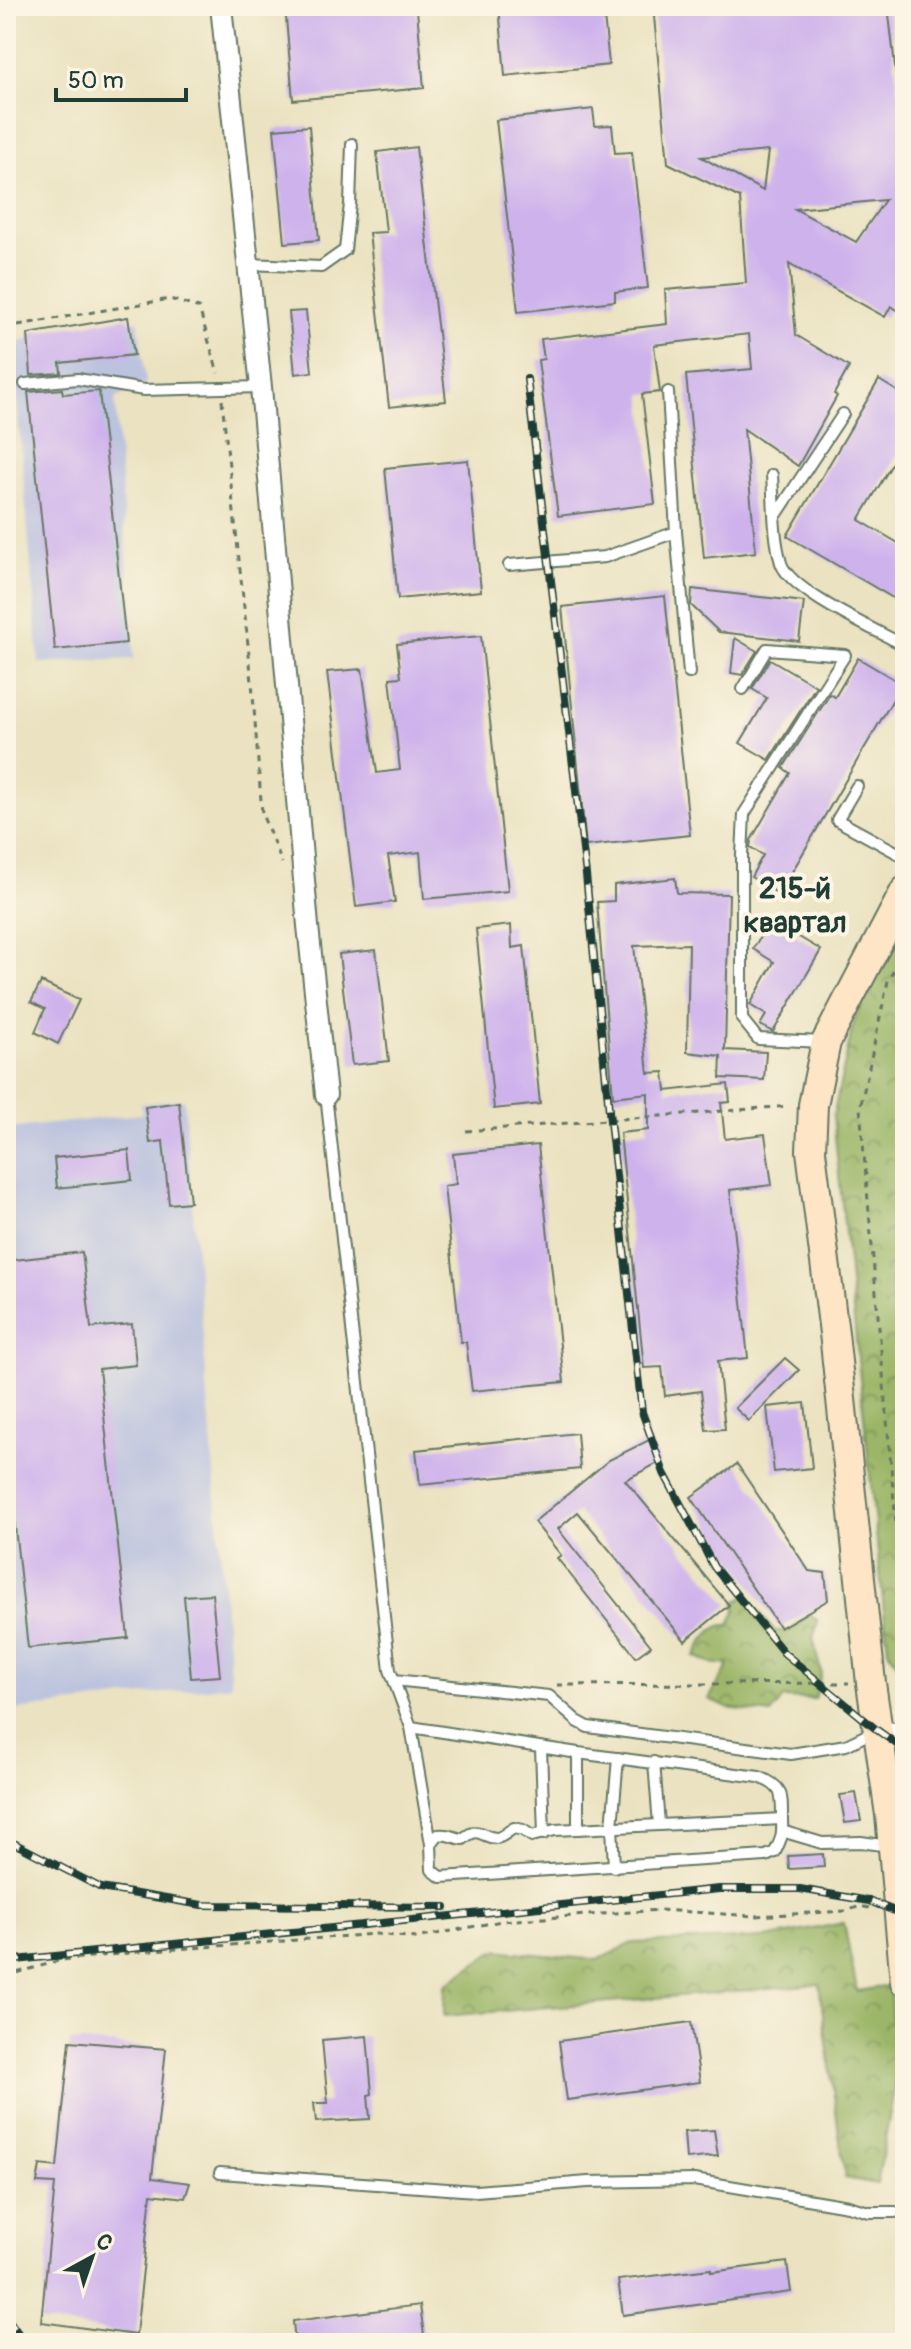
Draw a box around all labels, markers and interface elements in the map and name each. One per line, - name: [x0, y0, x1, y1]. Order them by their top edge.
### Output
- scale bar: [56, 52, 186, 102]
- text: 50 m: [68, 66, 124, 95]
- district label: 215-й квартал: [743, 870, 847, 941]
- north arrow: [52, 2217, 132, 2297]
- text: С: [90, 2227, 119, 2258]

